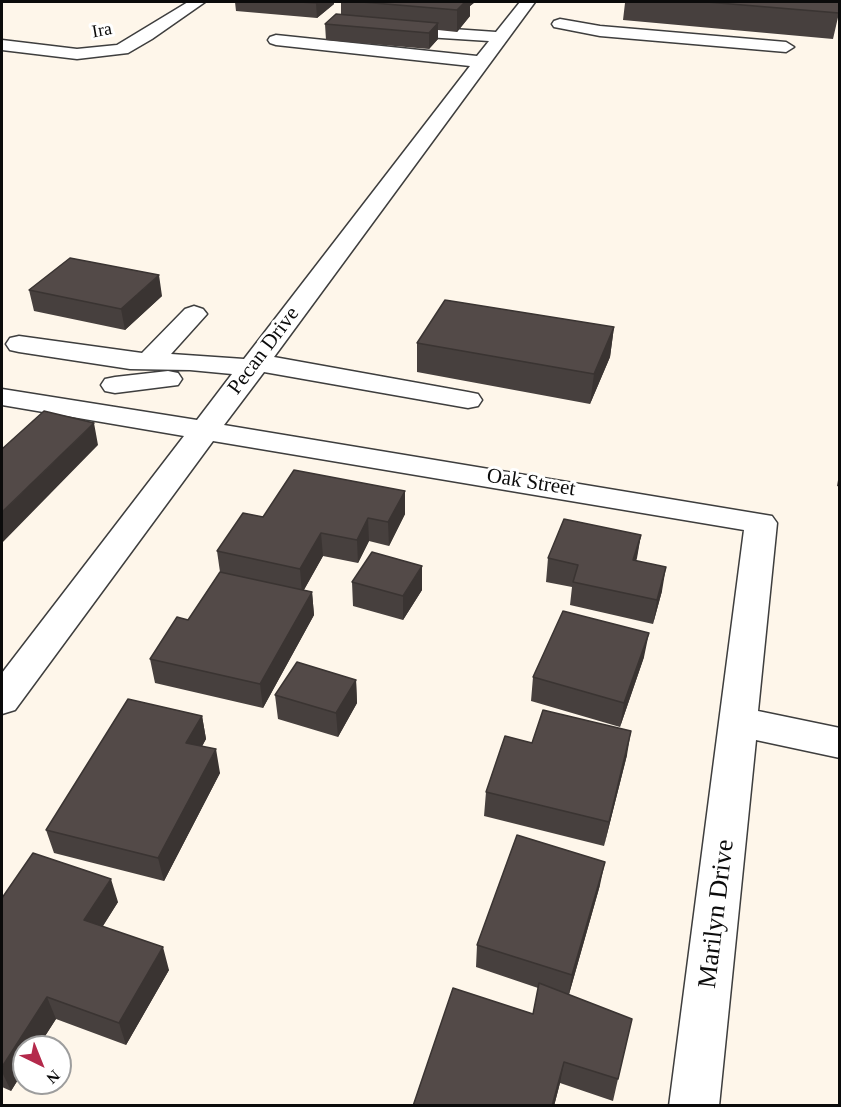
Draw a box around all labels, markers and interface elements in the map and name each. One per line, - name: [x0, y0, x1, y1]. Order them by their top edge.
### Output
- street label: Ira: [90, 19, 114, 43]
- street label: Pecan Drive: [223, 302, 305, 400]
- street label: Oak Street: [485, 464, 577, 502]
- street label: Marilyn Drive: [692, 838, 742, 990]
- north arrow: [12, 1035, 72, 1095]
- text: N: [43, 1067, 63, 1087]

